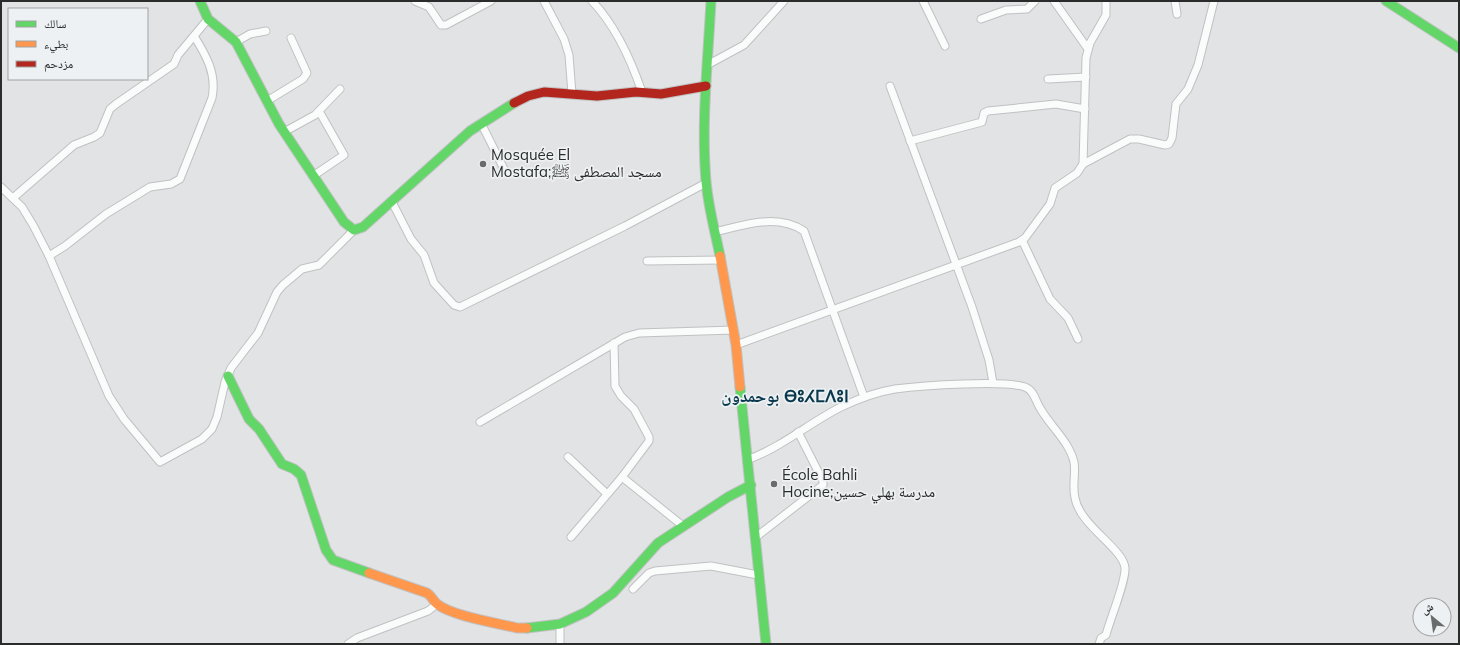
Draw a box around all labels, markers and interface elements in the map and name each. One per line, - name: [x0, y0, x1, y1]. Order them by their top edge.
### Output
- legend: [8, 8, 148, 80]
- text: سالك: [44, 16, 66, 31]
- text: بطيء: [44, 36, 68, 54]
- text: مزدحم: [44, 56, 73, 72]
- place label: Mosquée El Mostafa;مسجد المصطفى ﷺ: [491, 145, 662, 182]
- marker: Mosquée El Mostafa;مسجد المصطفى ﷺ: [478, 159, 488, 169]
- district label: بوحمدون ⴱⵓⵃⵎⴷⵓⵏ: [721, 385, 849, 407]
- place label: École Bahli Hocine;مدرسة بهلي حسين: [782, 465, 935, 504]
- marker: École Bahli Hocine;مدرسة بهلي حسين: [769, 479, 779, 489]
- north arrow: [1412, 597, 1452, 637]
- text: ش: [1419, 599, 1436, 618]

